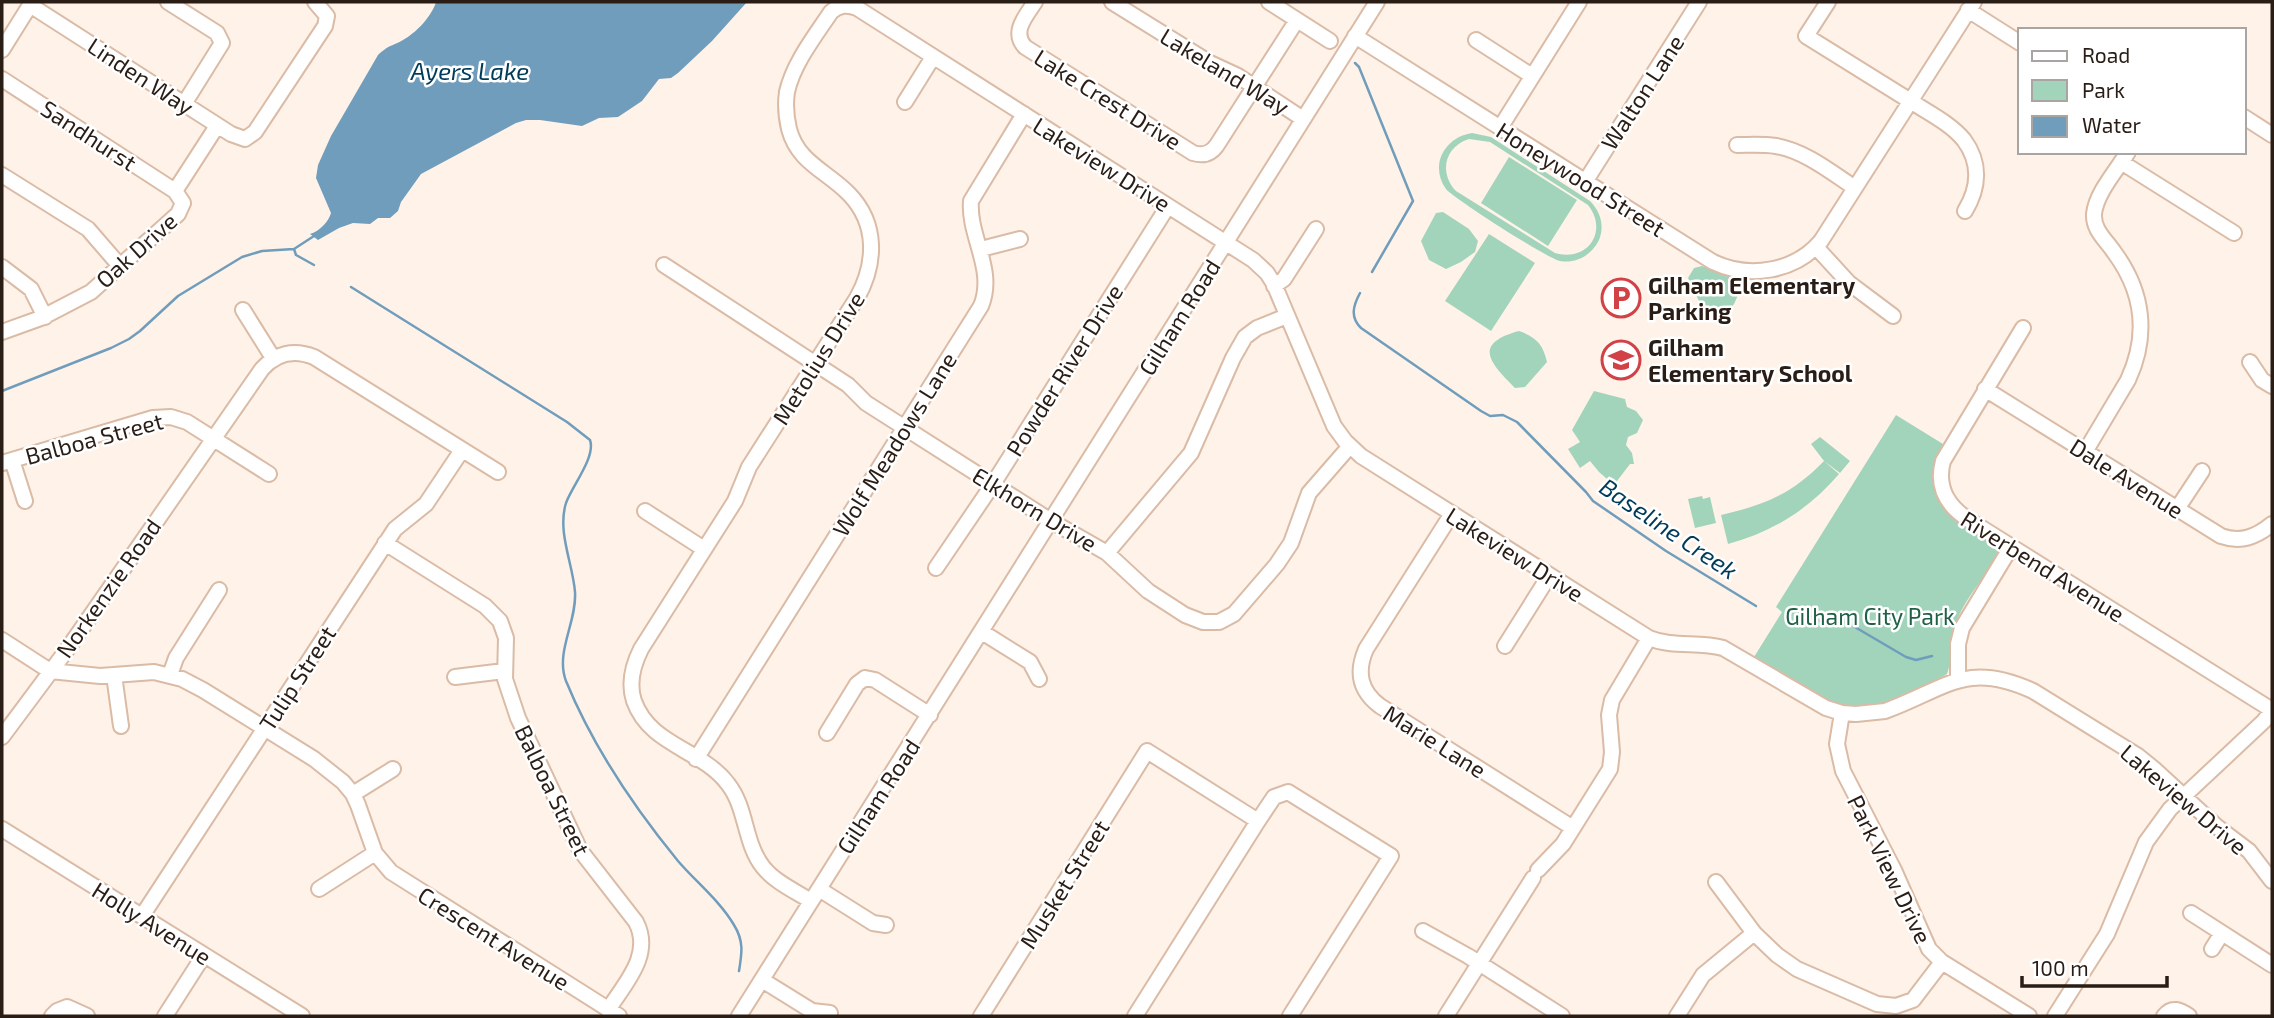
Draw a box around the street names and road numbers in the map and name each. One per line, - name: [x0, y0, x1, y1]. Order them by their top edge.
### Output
- street label: Lakeland Way: [1156, 22, 1294, 120]
- street label: Walton Lane: [1594, 29, 1690, 155]
- street label: Linden Way: [83, 31, 199, 121]
- street label: Lake Crest Drive: [1029, 43, 1187, 155]
- street label: Sandhurst: [36, 94, 142, 176]
- street label: Lakeview Drive: [1028, 111, 1176, 217]
- street label: Honeywood Street: [1492, 116, 1671, 242]
- street label: Oak Drive: [90, 206, 182, 294]
- street label: Gilham Road: [1132, 254, 1226, 380]
- street label: Powder River Drive: [1000, 279, 1128, 461]
- street label: Metolius Drive: [766, 286, 870, 430]
- street label: Wolf Meadows Lane: [826, 347, 962, 541]
- street label: Balboa Street: [22, 406, 166, 470]
- street label: Dale Avenue: [2065, 432, 2189, 524]
- street label: Elkhorn Drive: [968, 461, 1102, 557]
- street label: Lakeview Drive: [1441, 501, 1589, 607]
- street label: Riverbend Avenue: [1956, 505, 2130, 627]
- street label: Norkenzie Road: [50, 513, 166, 663]
- street label: Tulip Street: [253, 620, 341, 736]
- street label: Marie Lane: [1379, 699, 1491, 783]
- street label: Balboa Street: [509, 720, 597, 860]
- street label: Gilham Road: [831, 733, 925, 859]
- street label: Lakeview Drive: [2115, 738, 2253, 860]
- street label: Park View Drive: [1842, 790, 1938, 948]
- street label: Musket Street: [1013, 814, 1115, 954]
- street label: Holly Avenue: [87, 875, 217, 971]
- street label: Crescent Avenue: [413, 880, 575, 996]

